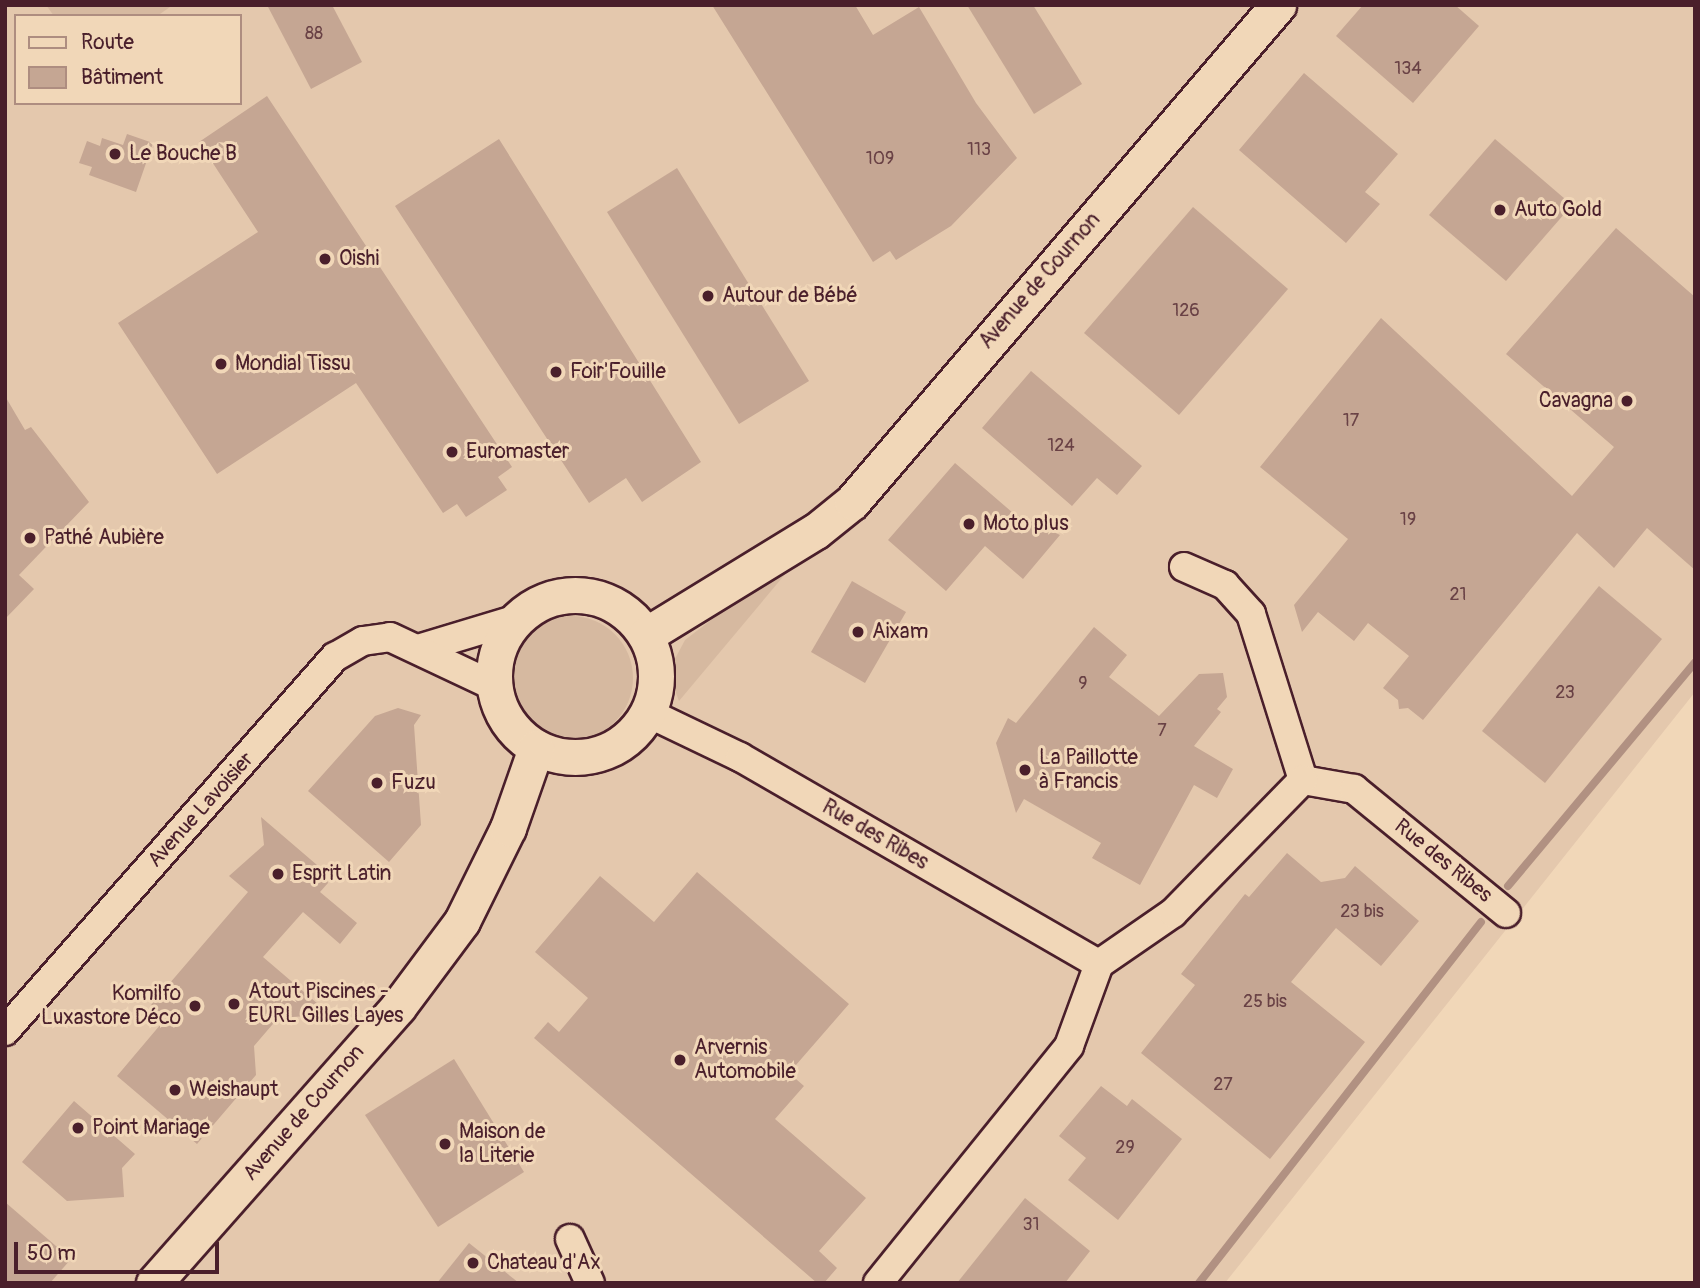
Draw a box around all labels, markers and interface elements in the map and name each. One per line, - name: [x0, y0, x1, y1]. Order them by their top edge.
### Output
- legend: [14, 14, 242, 105]
- house number: 88: [305, 23, 323, 45]
- text: Route: [81, 29, 134, 56]
- house number: 134: [1394, 58, 1422, 80]
- text: Bâtiment: [81, 64, 163, 91]
- house number: 113: [967, 139, 991, 161]
- place label: Le Bouche B: [129, 141, 237, 167]
- marker: Le Bouche B: [107, 146, 123, 162]
- house number: 109: [866, 148, 894, 170]
- place label: Auto Gold: [1514, 197, 1602, 223]
- marker: Auto Gold: [1492, 202, 1508, 218]
- street label: Avenue de Cournon: [974, 208, 1106, 354]
- place label: Oishi: [339, 246, 379, 272]
- marker: Oishi: [317, 251, 333, 267]
- place label: Autour de Bébé: [722, 283, 858, 309]
- marker: Autour de Bébé: [700, 288, 716, 304]
- house number: 126: [1172, 300, 1200, 322]
- place label: Mondial Tissu: [235, 351, 351, 377]
- marker: Mondial Tissu: [213, 356, 229, 372]
- place label: Foir'Fouille: [570, 359, 666, 385]
- marker: Foir'Fouille: [548, 364, 564, 380]
- place label: Cavagna: [1539, 388, 1613, 414]
- marker: Cavagna: [1619, 393, 1635, 409]
- house number: 17: [1343, 410, 1359, 432]
- house number: 124: [1047, 435, 1075, 457]
- place label: Euromaster: [466, 439, 569, 465]
- marker: Euromaster: [444, 444, 460, 460]
- house number: 19: [1400, 509, 1416, 531]
- place label: Moto plus: [983, 511, 1069, 537]
- marker: Moto plus: [961, 516, 977, 532]
- place label: Pathé Aubière: [44, 525, 164, 551]
- marker: Pathé Aubière: [22, 530, 38, 546]
- house number: 21: [1449, 584, 1467, 606]
- place label: Aixam: [872, 619, 928, 645]
- marker: Aixam: [850, 624, 866, 640]
- house number: 9: [1078, 673, 1088, 695]
- house number: 23: [1555, 682, 1575, 704]
- house number: 7: [1157, 720, 1167, 742]
- place label: La Paillotte à Francis: [1039, 745, 1138, 795]
- street label: Avenue Lavoisier: [143, 747, 259, 873]
- marker: La Paillotte à Francis: [1017, 762, 1033, 778]
- place label: Fuzu: [391, 770, 436, 796]
- marker: Fuzu: [369, 775, 385, 791]
- street label: Rue des Ribes: [817, 794, 933, 876]
- street label: Rue des Ribes: [1389, 814, 1497, 908]
- place label: Esprit Latin: [292, 861, 391, 887]
- marker: Esprit Latin: [270, 866, 286, 882]
- house number: 23 bis: [1340, 901, 1384, 923]
- place label: Atout Piscines - EURL Gilles Layes: [248, 979, 403, 1029]
- place label: Komilfo Luxastore Déco: [41, 981, 181, 1031]
- house number: 25 bis: [1243, 991, 1287, 1013]
- marker: Atout Piscines - EURL Gilles Layes: [226, 996, 242, 1012]
- marker: Komilfo Luxastore Déco: [187, 998, 203, 1014]
- place label: Arvernis Automobile: [694, 1035, 796, 1085]
- street label: Avenue de Cournon: [238, 1040, 370, 1186]
- marker: Arvernis Automobile: [672, 1052, 688, 1068]
- house number: 27: [1213, 1074, 1233, 1096]
- place label: Weishaupt: [189, 1077, 279, 1103]
- marker: Weishaupt: [167, 1082, 183, 1098]
- place label: Point Mariage: [92, 1115, 210, 1141]
- place label: Maison de la Literie: [459, 1119, 545, 1169]
- marker: Point Mariage: [70, 1120, 86, 1136]
- marker: Maison de la Literie: [437, 1136, 453, 1152]
- house number: 29: [1115, 1137, 1135, 1159]
- house number: 31: [1022, 1214, 1040, 1236]
- scale bar: [18, 1228, 222, 1272]
- text: 50 m: [27, 1240, 76, 1267]
- place label: Chateau d'Ax: [487, 1250, 601, 1276]
- marker: Chateau d'Ax: [465, 1255, 481, 1271]

